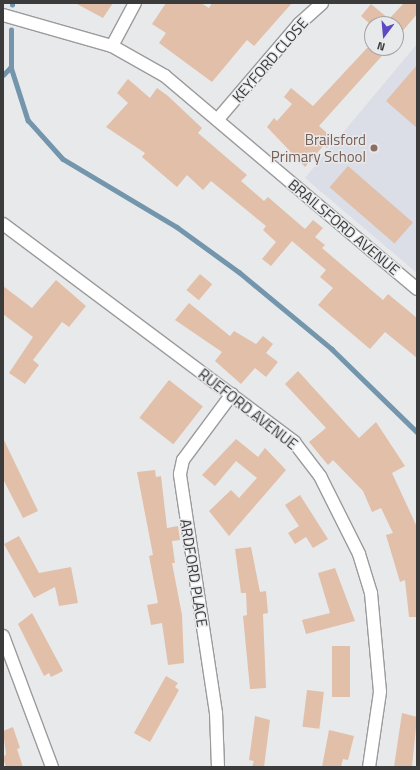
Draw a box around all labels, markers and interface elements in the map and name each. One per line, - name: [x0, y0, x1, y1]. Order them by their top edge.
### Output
- street label: KEYFORD CLOSE: [228, 14, 312, 106]
- north arrow: [364, 16, 404, 56]
- text: N: [375, 38, 387, 55]
- place label: Brailsford Primary School: [271, 130, 366, 165]
- marker: Brailsford Primary School: [369, 143, 379, 153]
- street label: BRAILSFORD AVENUE: [285, 175, 403, 279]
- street label: RUEFORD AVENUE: [195, 365, 301, 453]
- street label: ARDFORD PLACE: [177, 518, 211, 628]

